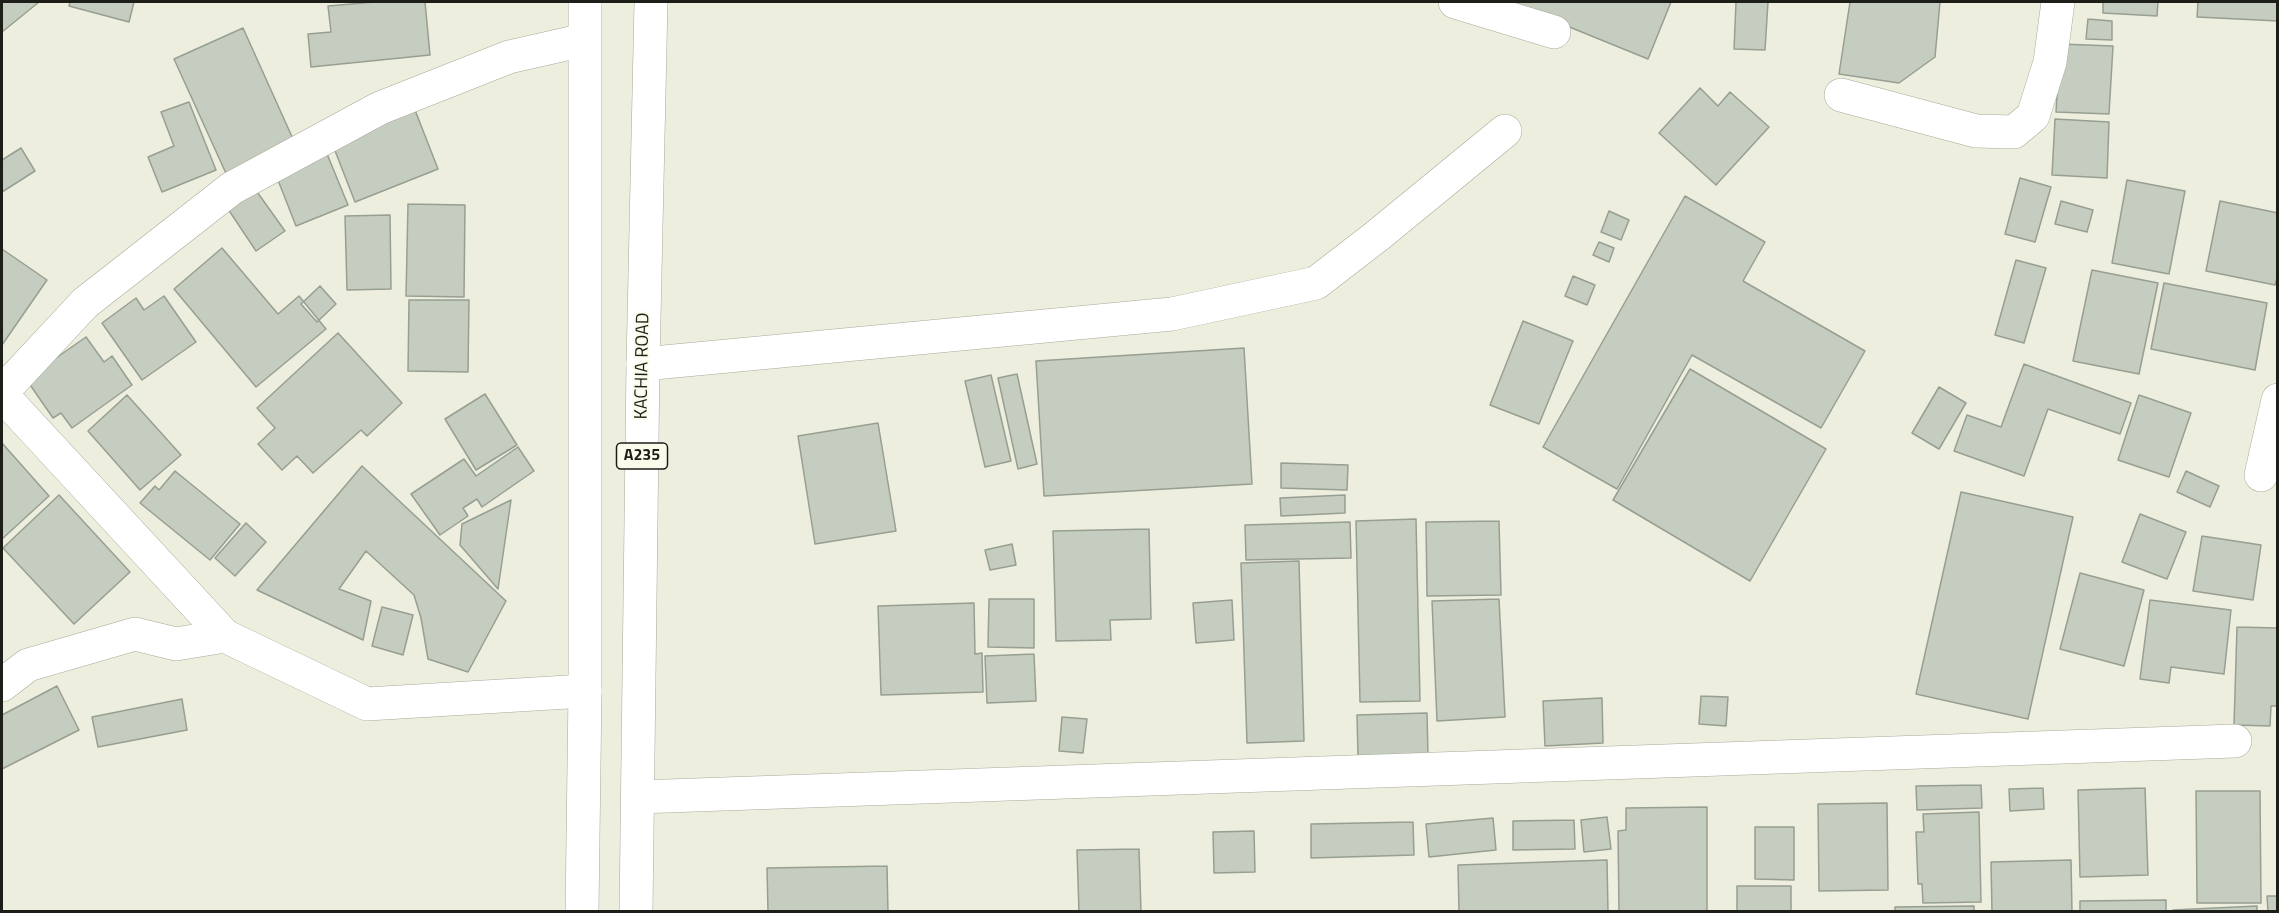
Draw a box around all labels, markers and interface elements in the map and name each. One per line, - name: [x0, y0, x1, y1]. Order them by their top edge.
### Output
- street label: KACHIA ROAD: [631, 312, 655, 420]
- road number: A235: [616, 443, 668, 469]

